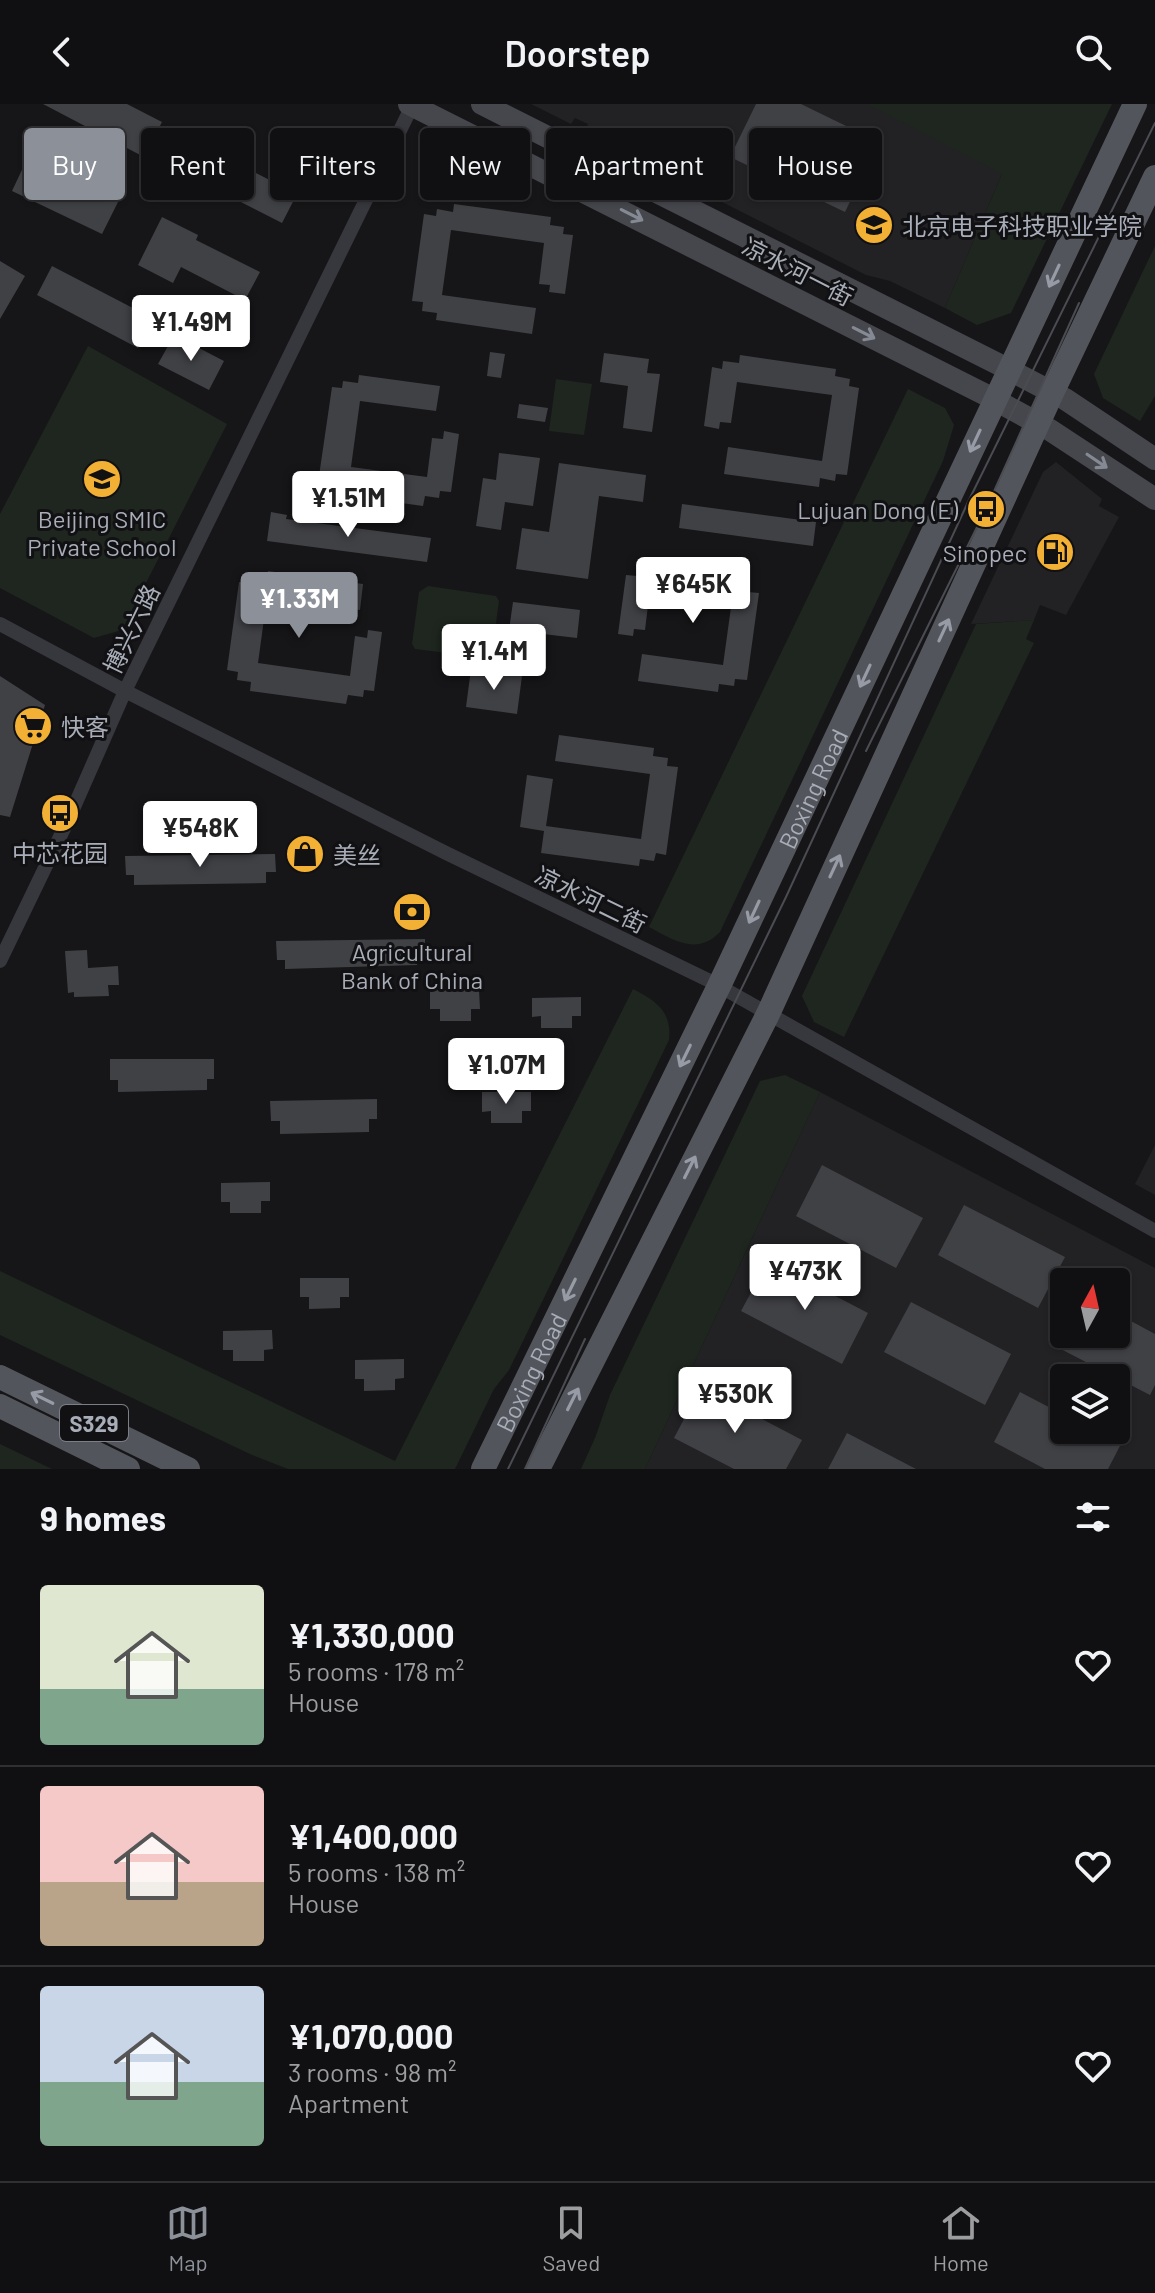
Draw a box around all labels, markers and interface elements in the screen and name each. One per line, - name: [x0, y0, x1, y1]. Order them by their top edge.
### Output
- icon: back: [40, 30, 84, 74]
- icon: search: [1071, 30, 1115, 74]
- text: Doorstep: [504, 31, 651, 74]
- chip: Buy: [24, 128, 125, 200]
- chip: Rent: [141, 128, 254, 200]
- chip: Filters: [270, 128, 404, 200]
- chip: New: [420, 128, 530, 200]
- chip: Apartment: [546, 128, 733, 200]
- chip: House: [749, 128, 882, 200]
- school or university icon: 北京电子科技职业学院: [853, 204, 895, 246]
- one-way arrow: [620, 208, 644, 224]
- place label: 北京电子科技职业学院: [902, 211, 1142, 240]
- street label: 凉水河一街: [738, 231, 858, 311]
- one-way arrow: [1046, 264, 1061, 288]
- pin: ¥1.49M: [126, 295, 256, 363]
- text: ¥1.49M: [150, 305, 232, 336]
- one-way arrow: [852, 326, 876, 341]
- one-way arrow: [967, 429, 982, 453]
- one-way arrow: [1086, 453, 1108, 469]
- school or university icon: Beijing SMIC Private School: [81, 458, 123, 500]
- pin: ¥1.51M: [283, 471, 413, 539]
- text: ¥1.51M: [310, 481, 386, 512]
- bus stop icon: Lujuan Dong (E): [965, 488, 1007, 530]
- place label: Lujuan Dong (E): [797, 495, 959, 524]
- place label: Beijing SMIC Private School: [27, 504, 177, 561]
- fuel station icon: Sinopec: [1034, 531, 1076, 573]
- place label: Sinopec: [943, 538, 1027, 567]
- pin: ¥645K: [637, 557, 749, 625]
- text: ¥645K: [654, 567, 732, 598]
- pin: ¥1.33M: [234, 572, 364, 640]
- street label: 博兴六路: [97, 580, 165, 678]
- text: ¥1.33M: [259, 582, 339, 613]
- one-way arrow: [937, 619, 952, 643]
- pin: ¥1.4M: [438, 624, 550, 692]
- text: ¥1.4M: [460, 634, 528, 665]
- one-way arrow: [857, 664, 872, 688]
- supermarket icon: 快客: [12, 705, 54, 747]
- place label: 快客: [61, 712, 109, 741]
- street label: Boxing Road: [772, 724, 853, 853]
- bus stop icon: 中芯花园: [39, 792, 81, 834]
- pin: ¥548K: [144, 801, 256, 869]
- text: ¥548K: [161, 811, 239, 842]
- shop icon: 美丝: [284, 833, 326, 875]
- place label: 中芯花园: [12, 838, 108, 867]
- place label: 美丝: [333, 840, 381, 869]
- one-way arrow: [829, 855, 844, 879]
- street label: 凉水河二街: [531, 860, 651, 938]
- bank icon: Agricultural Bank of China: [391, 891, 433, 933]
- one-way arrow: [746, 899, 761, 923]
- place label: Agricultural Bank of China: [341, 937, 483, 994]
- pin: ¥1.07M: [441, 1038, 571, 1106]
- one-way arrow: [676, 1044, 692, 1068]
- text: ¥1.07M: [466, 1048, 546, 1079]
- one-way arrow: [683, 1156, 698, 1180]
- pin: ¥473K: [749, 1244, 861, 1312]
- text: ¥473K: [768, 1254, 842, 1285]
- north arrow: [1050, 1268, 1130, 1348]
- map controls: [1050, 1268, 1130, 1444]
- one-way arrow: [562, 1278, 577, 1301]
- street label: Boxing Road: [489, 1308, 572, 1436]
- button: layers: [1050, 1364, 1130, 1444]
- pin: ¥530K: [679, 1367, 791, 1435]
- text: ¥530K: [697, 1377, 774, 1408]
- one-way arrow: [565, 1388, 581, 1412]
- one-way arrow: [31, 1390, 55, 1405]
- road number: S329: [60, 1405, 128, 1441]
- icon: filters: [1071, 1495, 1115, 1539]
- text: 9 homes: [40, 1497, 166, 1538]
- text: ¥1,330,000: [288, 1614, 455, 1655]
- icon: home: [104, 1617, 200, 1713]
- icon: heart: [1071, 1643, 1115, 1687]
- text: 5 rooms · 178 m²: [288, 1655, 464, 1686]
- text: House: [288, 1686, 359, 1717]
- text: ¥1,400,000: [288, 1815, 458, 1856]
- icon: home: [104, 1818, 200, 1914]
- icon: heart: [1071, 1844, 1115, 1888]
- text: 5 rooms · 138 m²: [288, 1856, 465, 1887]
- text: House: [288, 1887, 359, 1918]
- text: ¥1,070,000: [288, 2015, 453, 2056]
- icon: home: [104, 2018, 200, 2114]
- icon: heart: [1071, 2044, 1115, 2088]
- text: 3 rooms · 98 m²: [288, 2056, 456, 2087]
- text: Apartment: [288, 2087, 409, 2118]
- tab: Map: [166, 2201, 210, 2275]
- tab: Saved: [543, 2201, 600, 2275]
- tab: Home: [933, 2201, 989, 2275]

